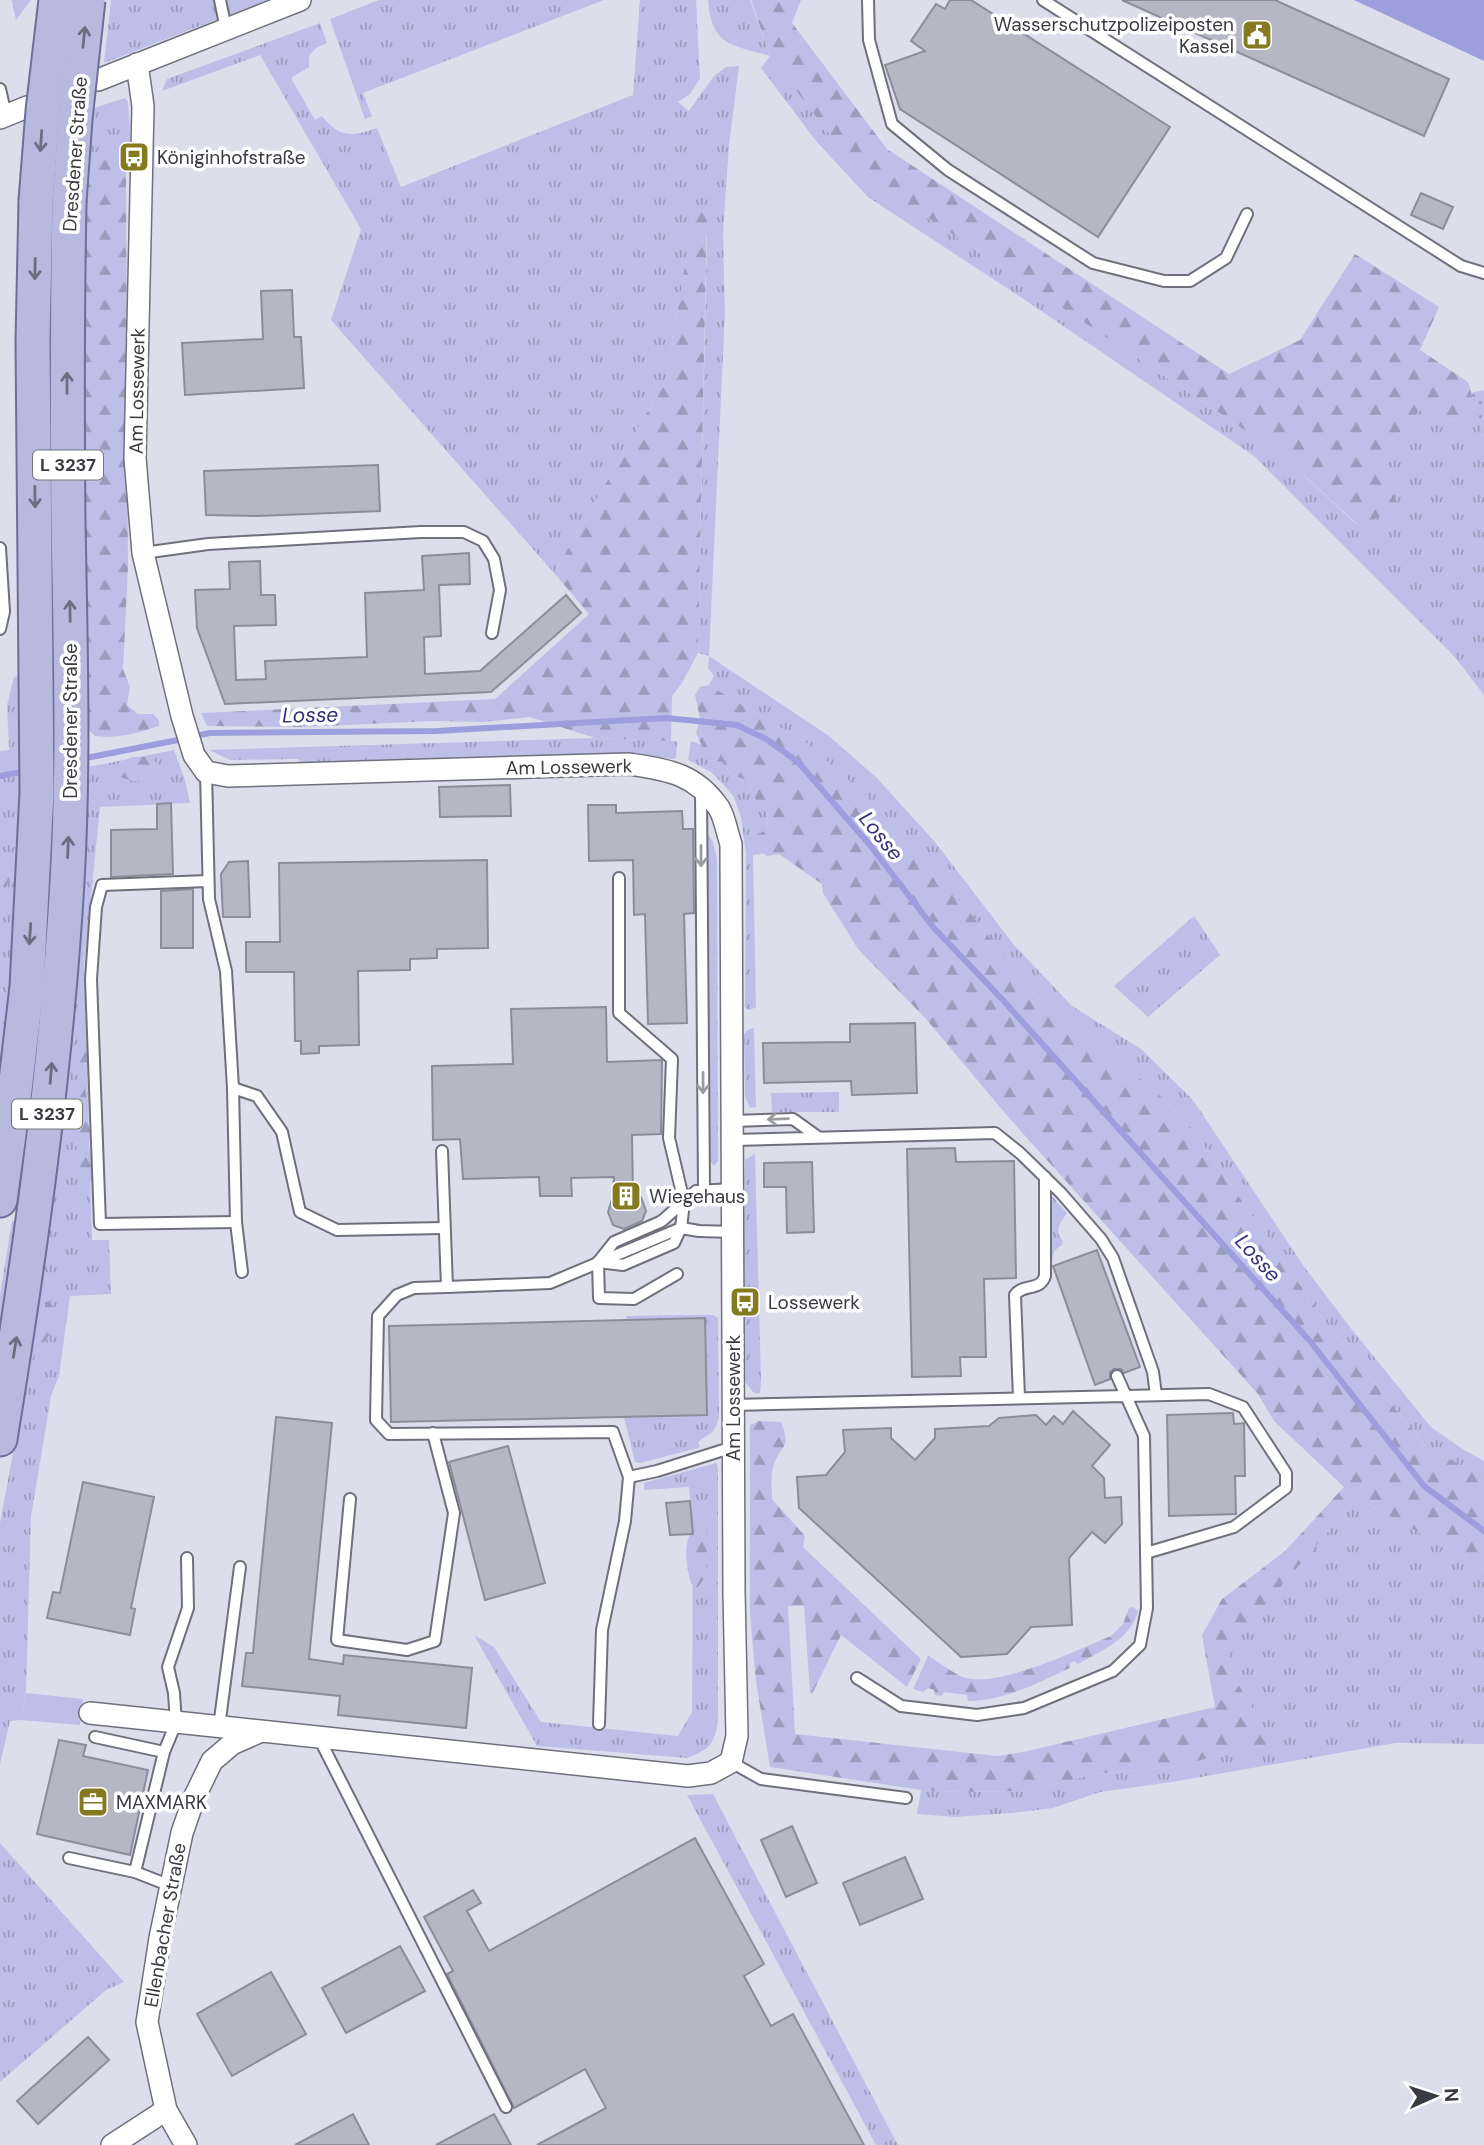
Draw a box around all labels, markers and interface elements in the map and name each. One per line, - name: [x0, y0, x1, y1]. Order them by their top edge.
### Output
- place label: Wasserschutzpolizeiposten Kassel: [994, 12, 1234, 59]
- public building icon: Wasserschutzpolizeiposten Kassel: [1240, 18, 1274, 52]
- one-way arrow: [78, 26, 91, 48]
- street label: Dresdener Straße: [57, 76, 93, 232]
- one-way arrow: [34, 129, 47, 152]
- bus stop icon: Königinhofstraße: [117, 140, 151, 174]
- place label: Königinhofstraße: [157, 145, 306, 170]
- one-way arrow: [28, 258, 41, 281]
- street label: Am Lossewerk: [123, 327, 151, 454]
- one-way arrow: [60, 372, 74, 395]
- road number: L 3237: [33, 450, 103, 480]
- one-way arrow: [28, 485, 42, 508]
- one-way arrow: [63, 600, 76, 623]
- street label: Dresdener Straße: [58, 643, 83, 799]
- water label: Losse: [282, 701, 338, 729]
- street label: Am Lossewerk: [506, 753, 633, 781]
- water label: Losse: [853, 805, 910, 867]
- one-way arrow: [62, 835, 75, 858]
- one-way arrow: [694, 844, 708, 867]
- one-way arrow: [23, 922, 36, 944]
- one-way arrow: [45, 1063, 58, 1085]
- one-way arrow: [696, 1071, 710, 1094]
- road number: L 3237: [12, 1100, 82, 1128]
- one-way arrow: [767, 1113, 790, 1126]
- building icon: Wiegehaus: [609, 1179, 643, 1213]
- place label: Wiegehaus: [649, 1184, 745, 1209]
- water label: Losse: [1229, 1228, 1287, 1288]
- bus stop icon: Lossewerk: [728, 1285, 762, 1319]
- place label: Lossewerk: [768, 1290, 860, 1315]
- street label: Am Lossewerk: [721, 1334, 746, 1461]
- one-way arrow: [9, 1336, 22, 1359]
- office icon: MAXMARK: [76, 1785, 110, 1819]
- place label: MAXMARK: [116, 1790, 207, 1815]
- street label: Ellenbacher Straße: [138, 1841, 192, 2009]
- north arrow: [1400, 2061, 1470, 2131]
- text: N: [1439, 2088, 1464, 2103]

